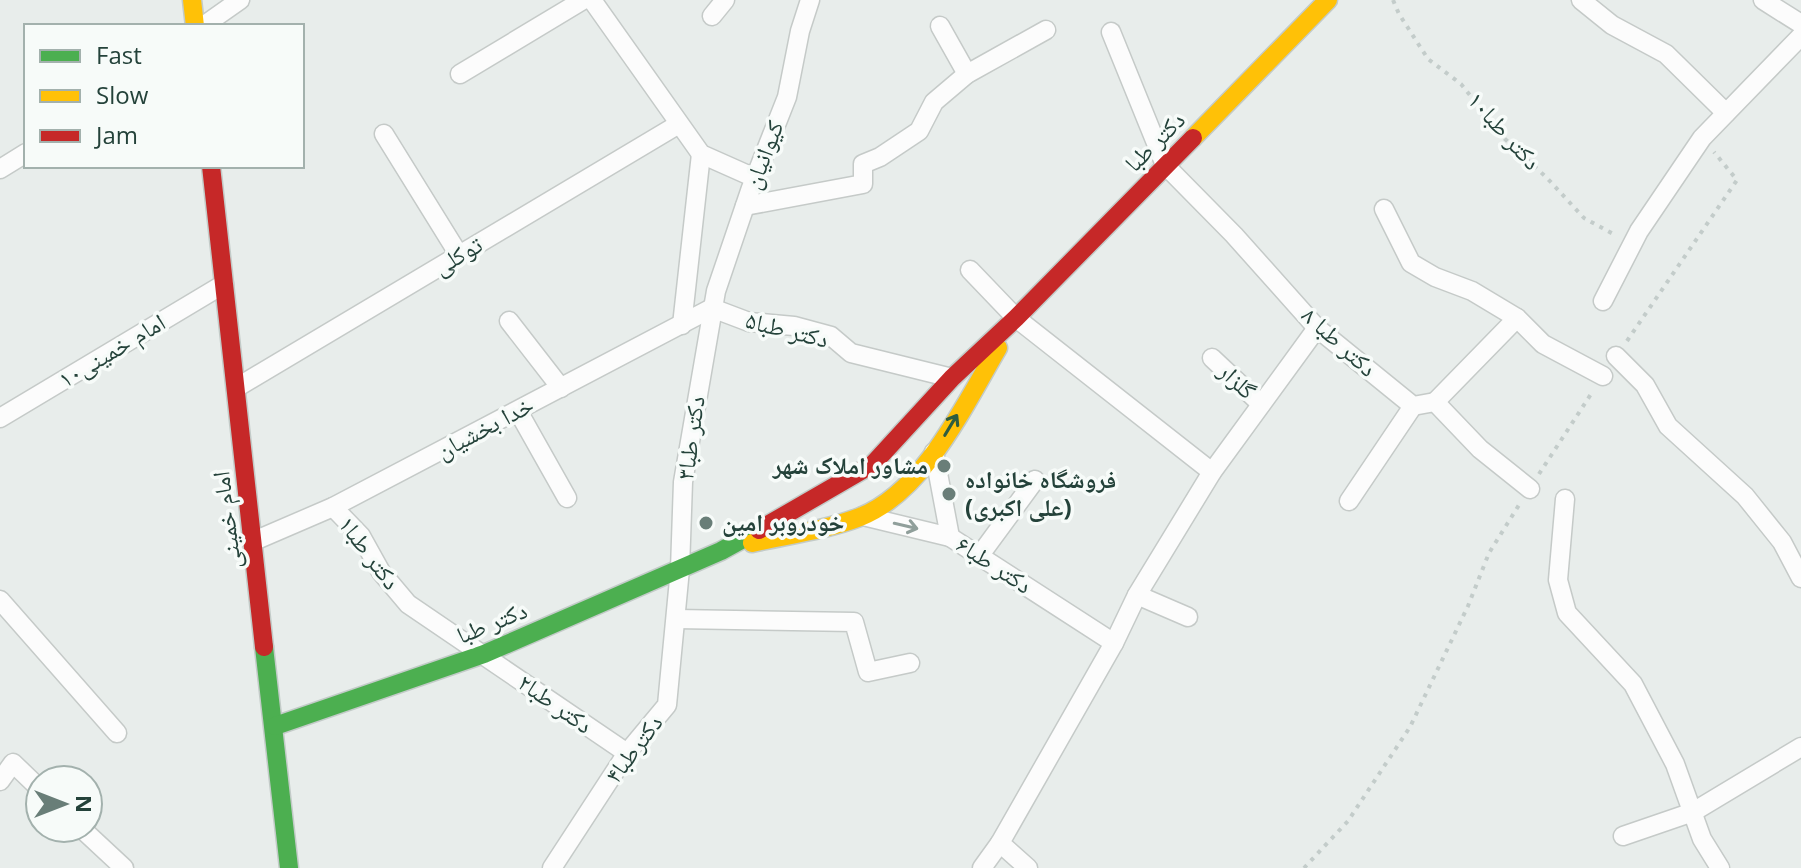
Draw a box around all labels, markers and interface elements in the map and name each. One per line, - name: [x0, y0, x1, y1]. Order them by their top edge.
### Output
- legend: [24, 24, 304, 168]
- text: Fast: [96, 38, 142, 71]
- text: Slow: [96, 78, 149, 111]
- street label: دکتر طبا۱۰: [1461, 84, 1549, 176]
- street label: دکتر طبا: [1116, 103, 1192, 179]
- street label: کیوانیان: [734, 115, 791, 193]
- text: Jam: [94, 118, 138, 151]
- street label: توکلی: [427, 227, 488, 282]
- street label: دکتر طبا ۸: [1295, 298, 1385, 383]
- street label: دکتر طبا۵: [743, 302, 832, 355]
- street label: امام خمینی۱۰: [51, 305, 171, 396]
- street label: گلزار: [1211, 353, 1264, 406]
- street label: خدا بخشیان: [430, 387, 539, 466]
- street label: دکتر طبا۳: [667, 394, 712, 482]
- one-way arrow: [943, 414, 959, 437]
- place label: مشاور املاک شهر: [772, 448, 928, 481]
- marker: مشاور املاک شهر: [935, 457, 953, 475]
- place label: فروشگاه خانواده (علی اکبری): [965, 462, 1116, 523]
- street label: امام خمینی: [203, 469, 249, 571]
- marker: فروشگاه خانواده (علی اکبری): [940, 485, 958, 503]
- place label: خودروبر امین: [722, 505, 844, 538]
- street label: دکتر طبا۱: [332, 509, 409, 596]
- marker: خودروبر امین: [697, 514, 715, 532]
- one-way arrow: [893, 519, 919, 534]
- street label: دکتر طبا۶: [951, 527, 1039, 601]
- street label: دکتر طبا: [451, 593, 532, 651]
- street label: دکتر طبا۲: [512, 665, 600, 740]
- street label: دکترطبا۴: [596, 707, 669, 789]
- north arrow: [24, 764, 104, 844]
- text: N: [70, 795, 100, 813]

